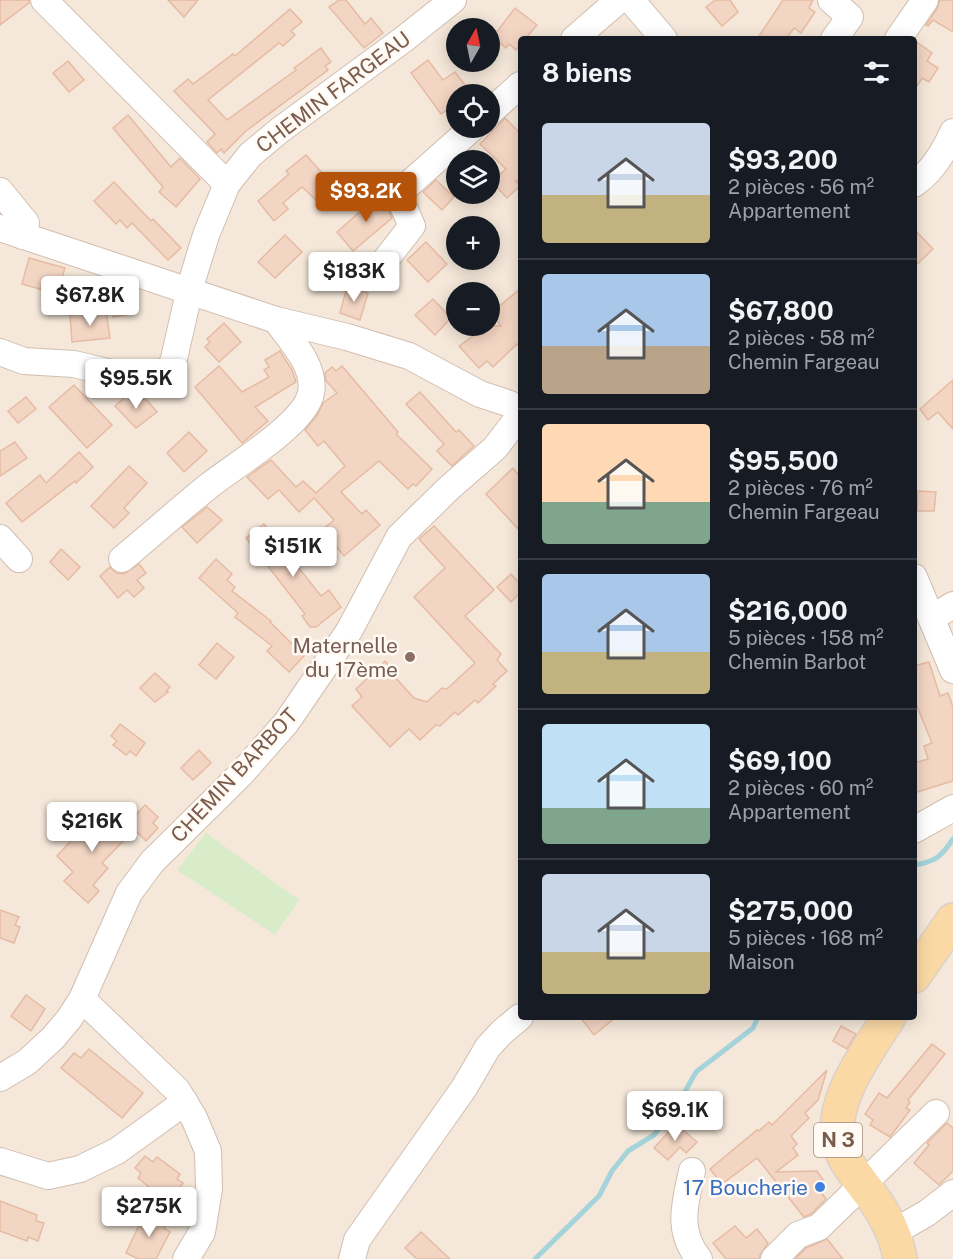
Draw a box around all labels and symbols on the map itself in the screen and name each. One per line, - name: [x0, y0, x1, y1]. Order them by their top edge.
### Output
- north arrow: [446, 18, 500, 72]
- street label: CHEMIN FARGEAU: [251, 26, 415, 158]
- pin: $93.2K: [317, 172, 415, 223]
- pin: $183K: [312, 252, 396, 303]
- pin: $67.8K: [41, 276, 139, 327]
- pin: $95.5K: [87, 359, 185, 410]
- pin: $151K: [251, 527, 335, 578]
- place label: Maternelle du 17ème: [293, 633, 398, 682]
- marker: Maternelle du 17ème: [403, 650, 417, 664]
- street label: CHEMIN BARBOT: [165, 703, 303, 847]
- pin: $216K: [50, 802, 134, 853]
- pin: $69.1K: [626, 1091, 724, 1142]
- road number: N 3: [814, 1123, 862, 1157]
- place label: 17 Boucherie: [683, 1175, 808, 1200]
- marker: 17 Boucherie: [813, 1180, 827, 1194]
- pin: $275K: [107, 1187, 191, 1238]

